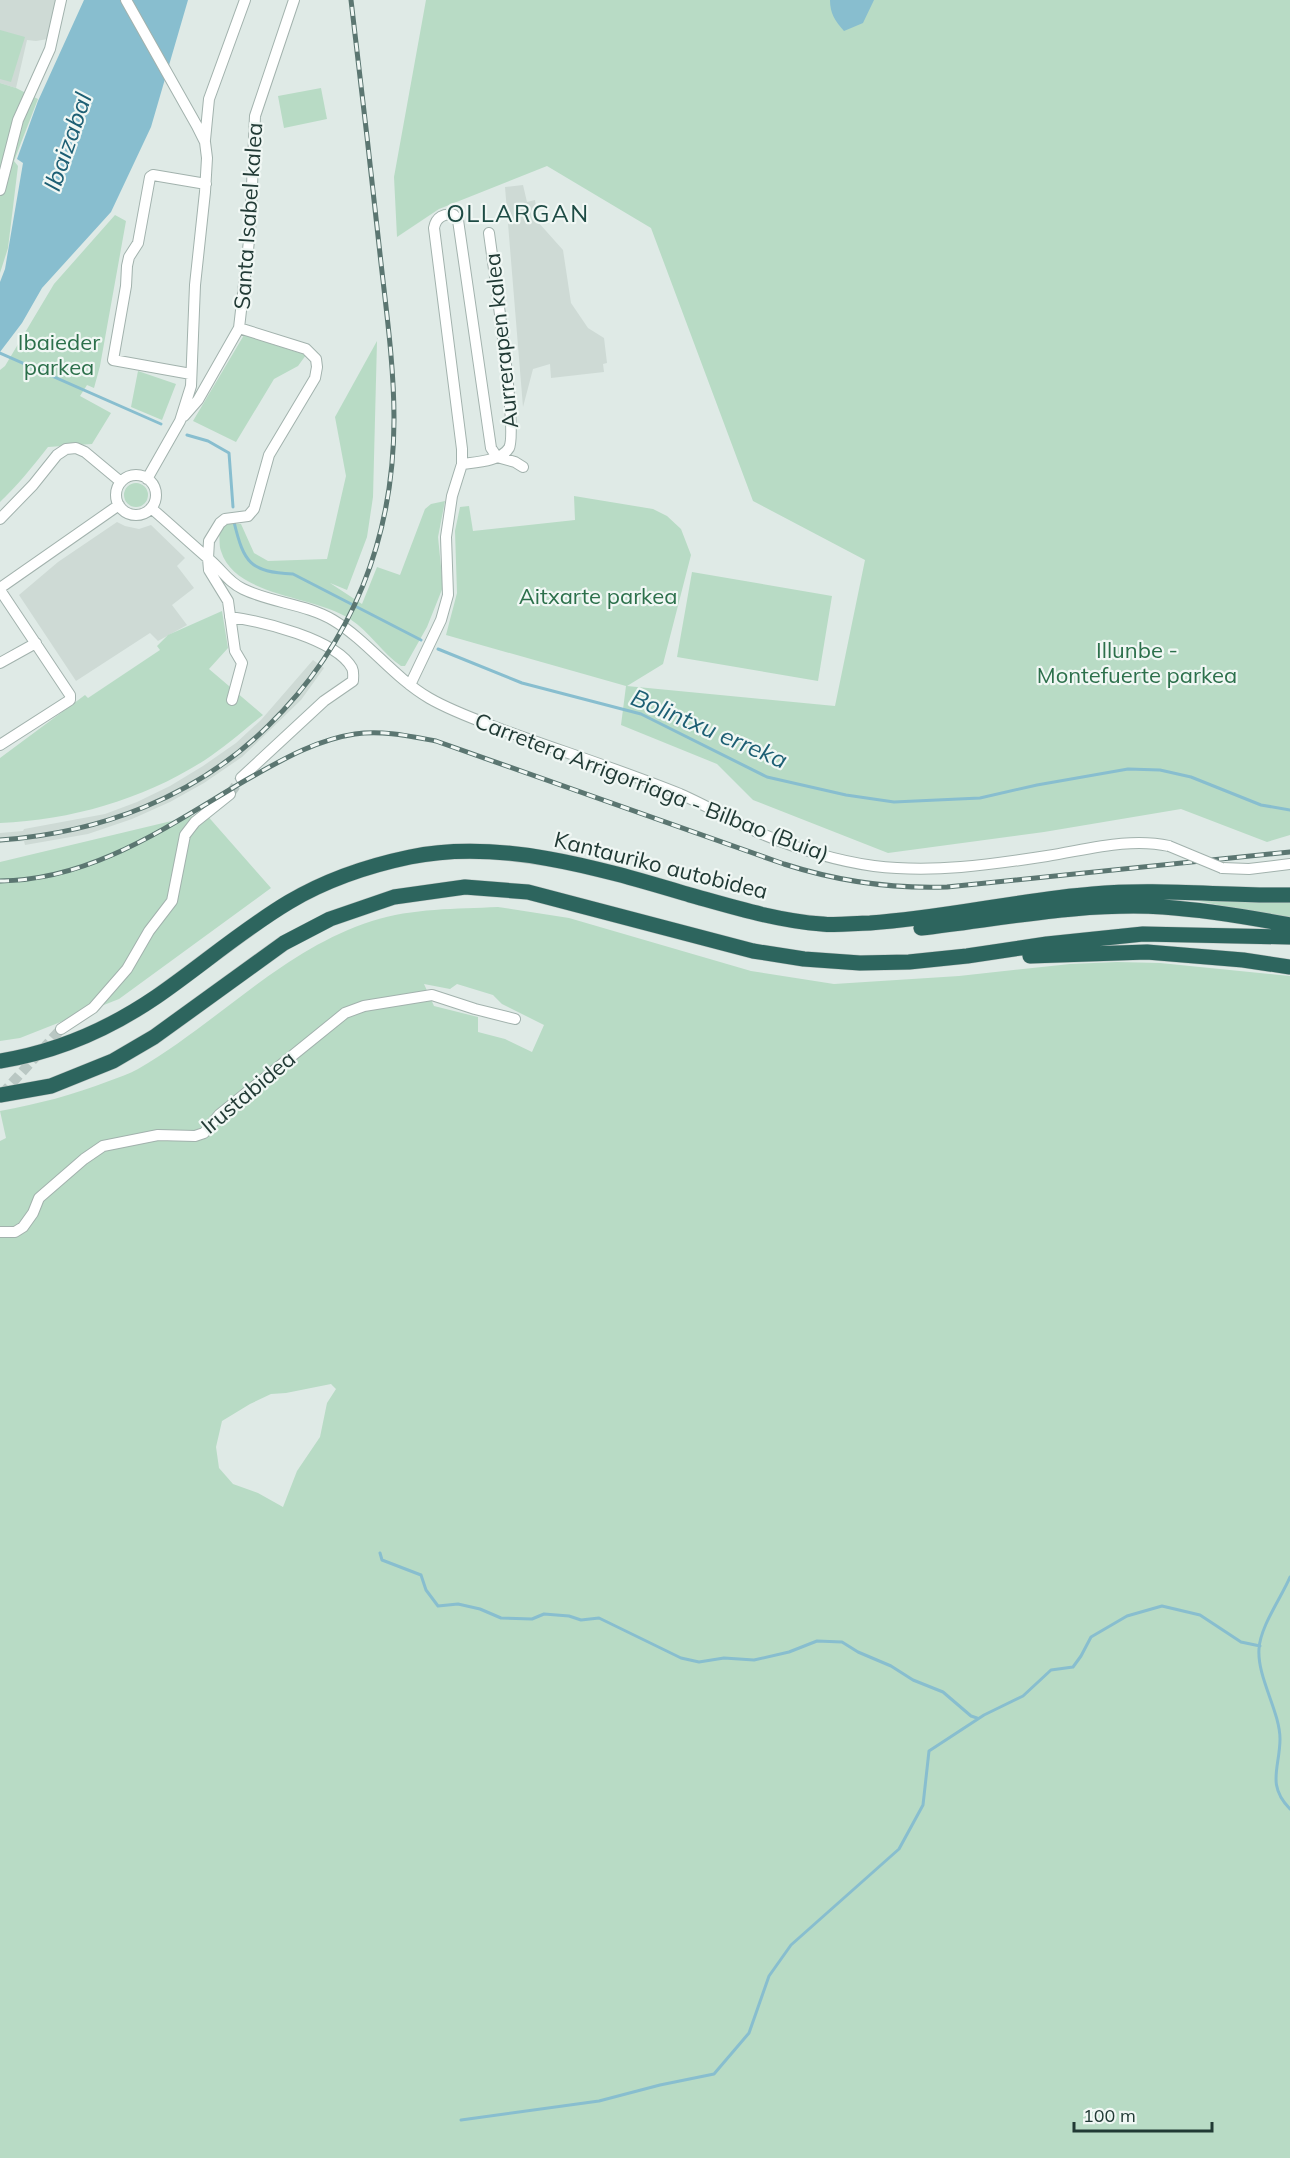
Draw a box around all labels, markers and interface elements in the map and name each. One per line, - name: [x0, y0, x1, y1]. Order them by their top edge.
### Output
- water label: Ibaizabal: [36, 88, 98, 195]
- street label: Santa Isabel kalea: [228, 122, 268, 310]
- district label: OLLARGAN: [446, 198, 590, 228]
- street label: Aurrerapen kalea: [478, 252, 524, 430]
- park label: Ibaieder parkea: [18, 328, 100, 381]
- park label: Aitxarte parkea: [519, 582, 677, 610]
- park label: Illunbe - Montefuerte parkea: [1037, 636, 1237, 689]
- water label: Bolintxu erreka: [627, 682, 792, 775]
- street label: Carretera Arrigorriaga - Bilbao (Buia): [471, 706, 833, 868]
- street label: Kantauriko autobidea: [551, 825, 771, 905]
- street label: Irustabidea: [195, 1044, 301, 1140]
- scale bar: [1074, 2095, 1212, 2133]
- text: 100 m: [1083, 2104, 1136, 2127]

